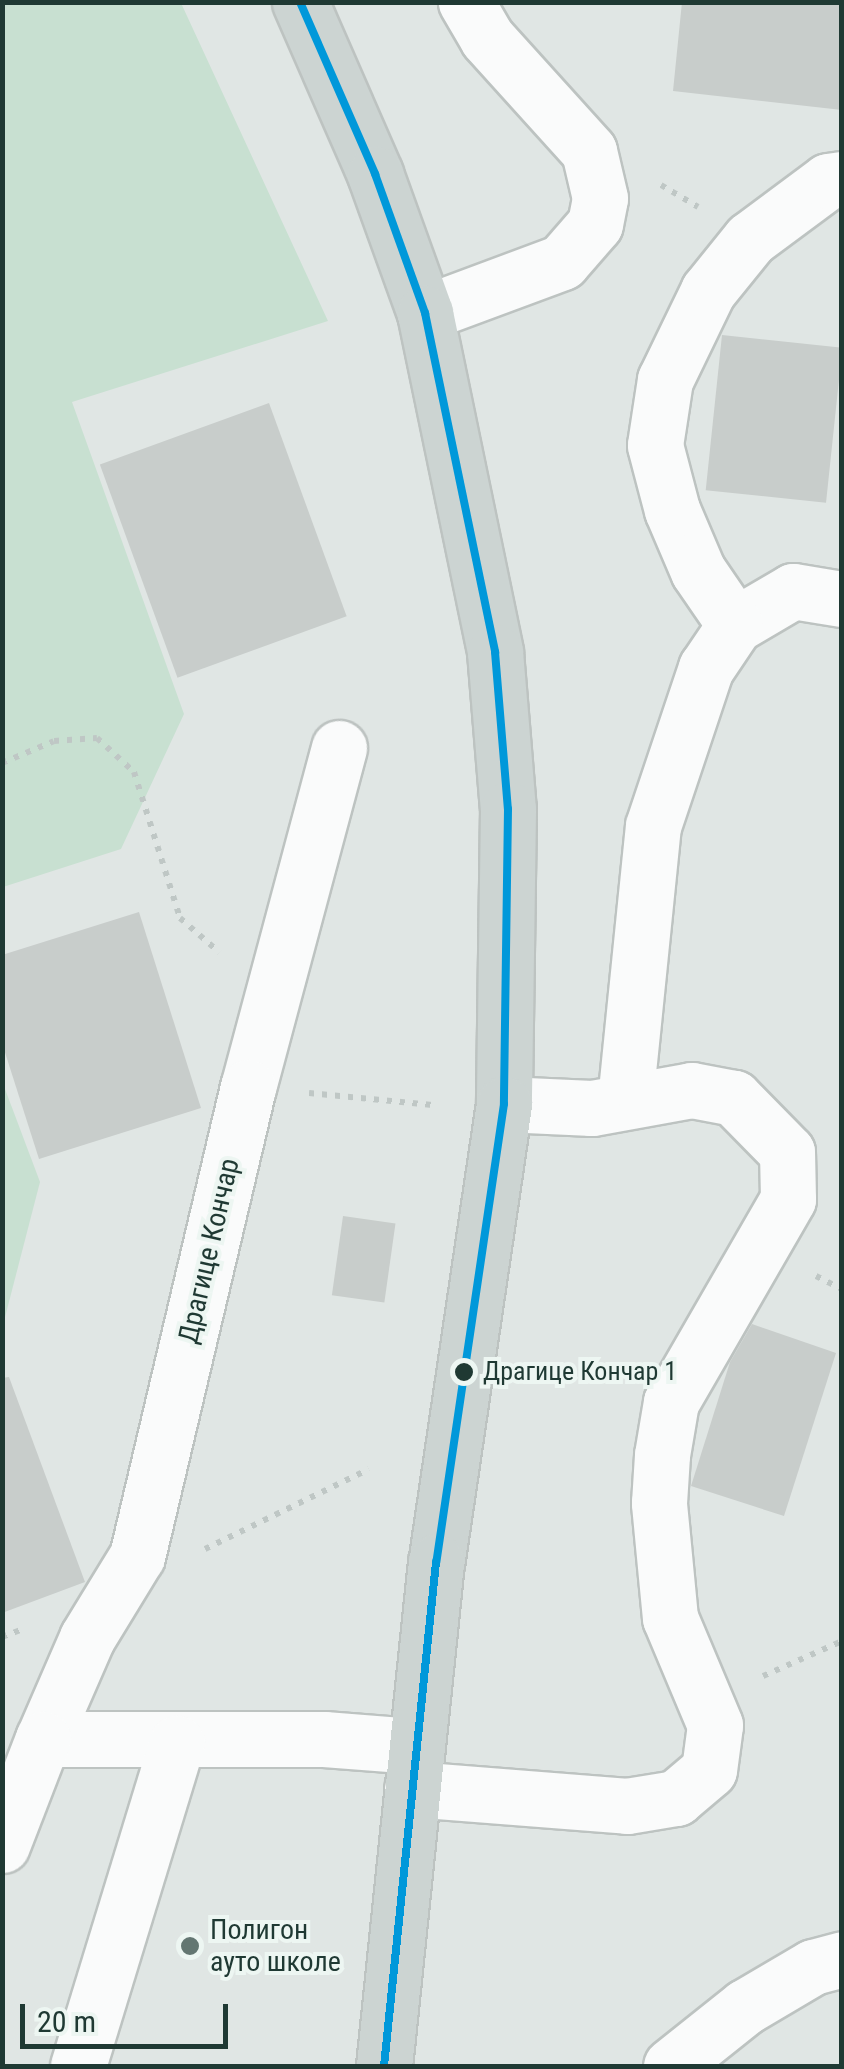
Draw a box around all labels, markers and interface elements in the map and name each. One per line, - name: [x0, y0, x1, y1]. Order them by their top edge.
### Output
- street label: Драгице Кончар: [171, 1155, 247, 1347]
- place label: Драгице Кончар 1: [483, 1356, 677, 1388]
- marker: Драгице Кончар 1: [454, 1362, 474, 1382]
- place label: Полигон ауто школе: [210, 1913, 341, 1979]
- marker: Полигон ауто школе: [179, 1935, 201, 1957]
- scale bar: [25, 1984, 232, 2046]
- text: 20 m: [37, 2004, 96, 2039]

